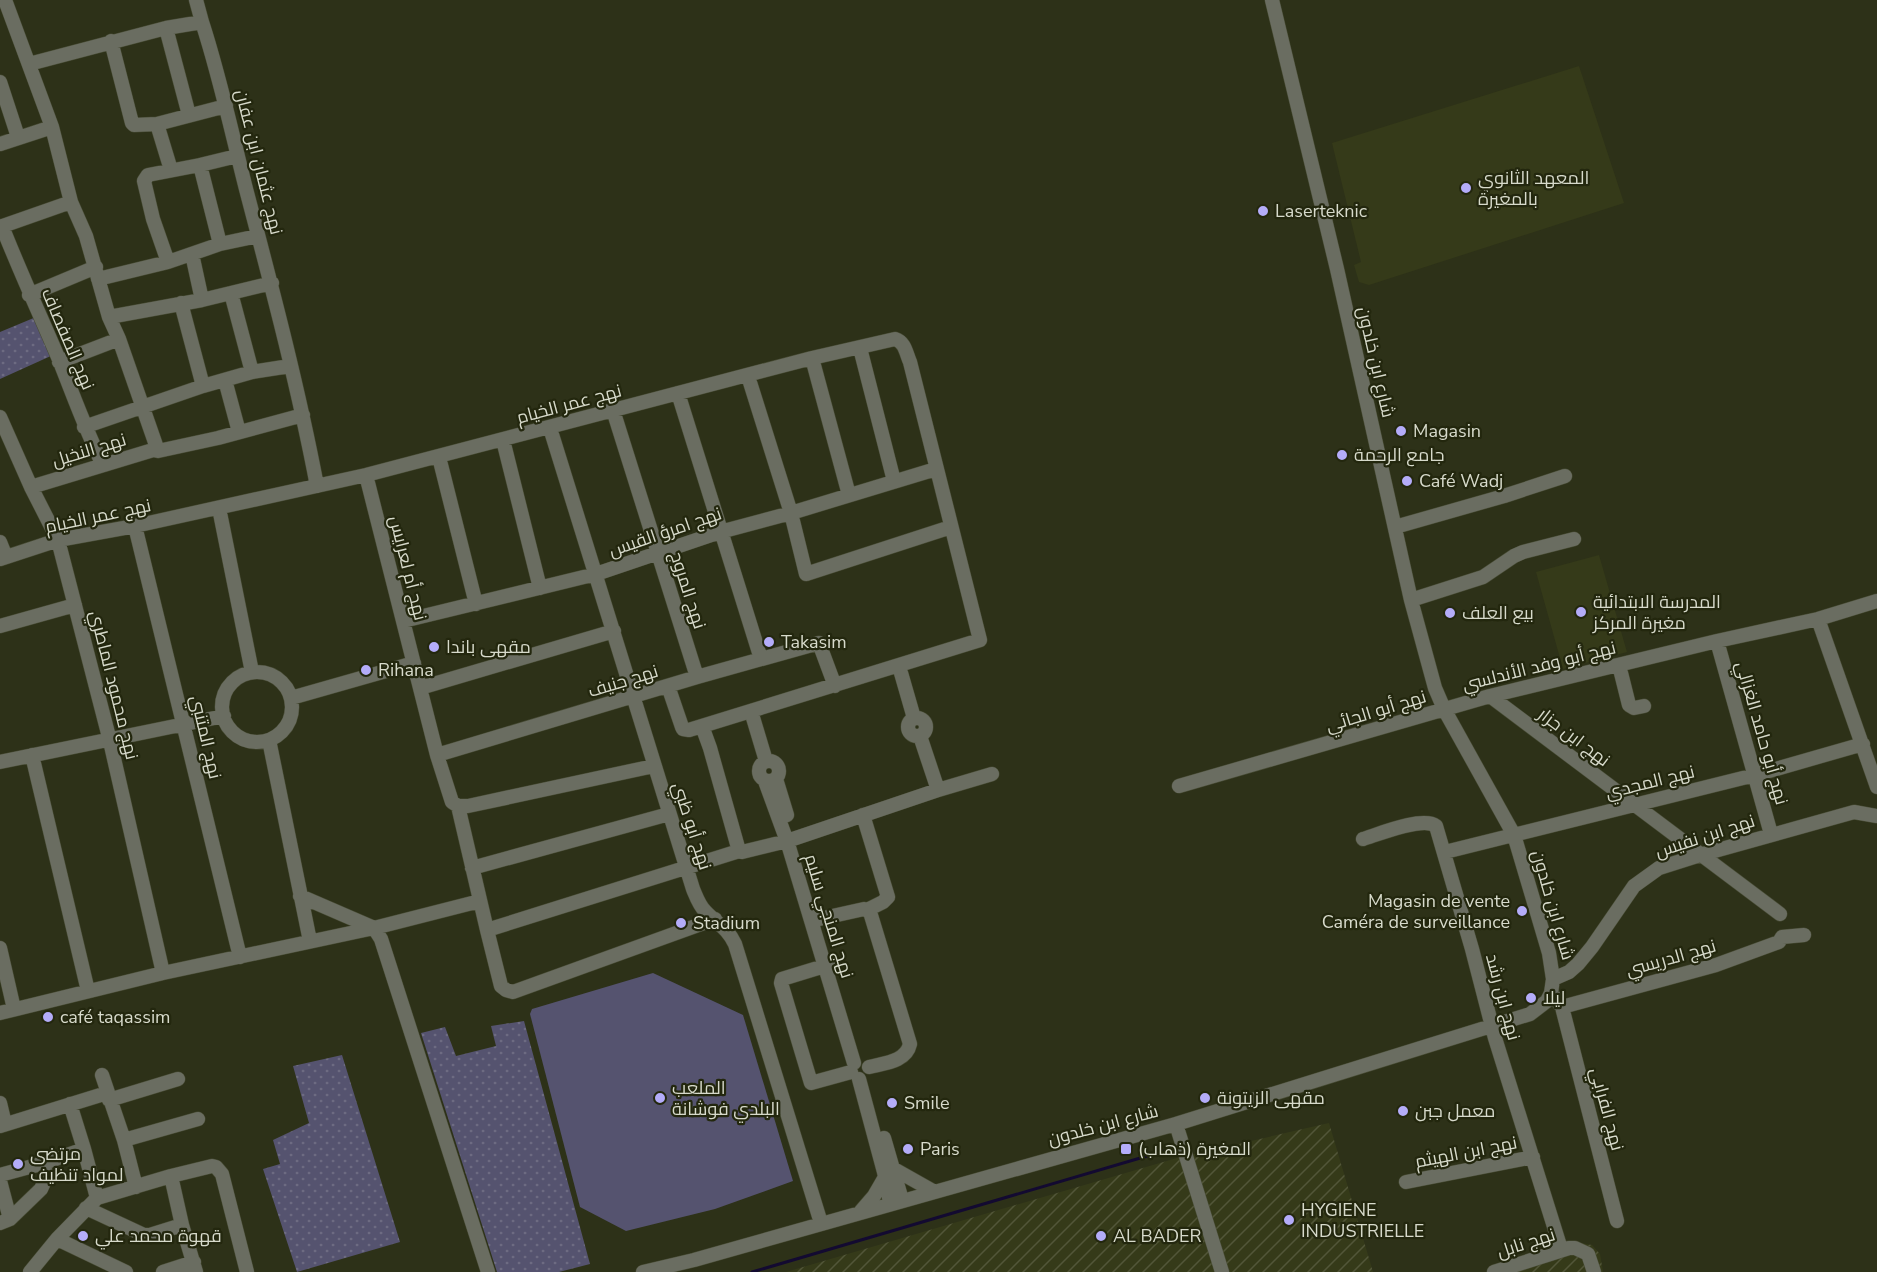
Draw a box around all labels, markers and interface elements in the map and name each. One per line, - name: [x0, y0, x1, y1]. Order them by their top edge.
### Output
- street label: نهج عثمان ابن عفان: [229, 87, 289, 237]
- place label: المعهد الثانوي بالمغيرة: [1478, 166, 1589, 211]
- marker: المعهد الثانوي بالمغيرة: [1459, 181, 1473, 195]
- place label: Laserteknic: [1275, 199, 1367, 223]
- marker: Laserteknic: [1256, 204, 1270, 218]
- street label: نهج الصفصاف: [36, 284, 100, 394]
- street label: شارع ابن خلدون: [1352, 304, 1400, 420]
- street label: نهج عمر الخيام: [514, 378, 624, 430]
- place label: Magasin: [1413, 419, 1481, 443]
- marker: Magasin: [1394, 424, 1408, 438]
- street label: نهج النخيل: [49, 427, 129, 473]
- place label: جامع الرحمة: [1354, 443, 1445, 467]
- marker: جامع الرحمة: [1335, 448, 1349, 462]
- place label: Café Wadj: [1419, 469, 1503, 493]
- marker: Café Wadj: [1400, 474, 1414, 488]
- street label: نهج عمر الخيام: [43, 493, 153, 539]
- street label: نهج امرؤ القيس: [605, 501, 725, 563]
- street label: نهج أم لعرايس: [383, 513, 433, 623]
- street label: نهج المروج: [664, 548, 712, 632]
- place label: المدرسة الابتدائية مغيرة المركز: [1592, 590, 1721, 635]
- place label: بيع العلف: [1462, 601, 1534, 625]
- marker: المدرسة الابتدائية مغيرة المركز: [1574, 605, 1588, 619]
- marker: بيع العلف: [1443, 606, 1457, 620]
- street label: نهج محمود الماطري: [82, 608, 144, 763]
- place label: Takasim: [781, 630, 847, 654]
- place label: مقهى باندا: [446, 635, 531, 659]
- marker: Takasim: [762, 635, 776, 649]
- street label: نهج أبو وفد الأندلسي: [1460, 635, 1619, 698]
- marker: مقهى باندا: [427, 640, 441, 654]
- place label: Rihana: [378, 658, 434, 682]
- street label: نهج أبو حامد الغزالي: [1728, 658, 1794, 808]
- street label: نهج جنيف: [585, 659, 661, 703]
- marker: Rihana: [359, 663, 373, 677]
- street label: نهج أبو الجائي: [1323, 684, 1430, 740]
- street label: نهج المتنبي: [183, 693, 227, 782]
- street label: نهج ابن جزار: [1532, 701, 1615, 772]
- street label: نهج المجدي: [1603, 759, 1698, 807]
- street label: نهج أبو ظبي: [665, 779, 717, 873]
- street label: نهج ابن نفيس: [1652, 809, 1758, 863]
- street label: شارع ابن خلدون: [1526, 847, 1580, 963]
- street label: نهج المنجي سليم: [797, 851, 859, 982]
- place label: Magasin de vente Caméra de surveillance: [1322, 889, 1510, 934]
- marker: Magasin de vente Caméra de surveillance: [1515, 904, 1529, 918]
- place label: Stadium: [693, 911, 760, 935]
- marker: Stadium: [674, 916, 688, 930]
- street label: نهج الدريسي: [1623, 934, 1719, 983]
- street label: نهج ابن رشد: [1480, 951, 1526, 1043]
- place label: ليلا: [1543, 986, 1565, 1010]
- marker: ليلا: [1524, 991, 1538, 1005]
- place label: café taqassim: [60, 1005, 171, 1029]
- marker: café taqassim: [41, 1010, 55, 1024]
- street label: نهج الفرابي: [1582, 1065, 1630, 1154]
- place label: الملعب البلدي فوشانة: [672, 1076, 780, 1123]
- place label: مقهى الزيتونة: [1217, 1086, 1325, 1110]
- marker: الملعب البلدي فوشانة: [653, 1091, 667, 1105]
- place label: Smile: [904, 1091, 949, 1115]
- marker: مقهى الزيتونة: [1198, 1091, 1212, 1105]
- marker: Smile: [885, 1096, 899, 1110]
- street label: شارع ابن خلدون: [1045, 1099, 1161, 1151]
- place label: معمل جبن: [1415, 1099, 1495, 1123]
- marker: معمل جبن: [1396, 1104, 1410, 1118]
- street label: نهج ابن الهيثم: [1413, 1130, 1519, 1174]
- place label: Paris: [920, 1137, 960, 1161]
- place label: المغيرة (ذهاب): [1138, 1137, 1251, 1161]
- place label: مرتضى لمواد تنظيف: [30, 1142, 124, 1187]
- marker: Paris: [901, 1142, 915, 1156]
- marker: المغيرة (ذهاب): [1119, 1142, 1133, 1156]
- marker: مرتضى لمواد تنظيف: [11, 1157, 25, 1171]
- place label: HYGIENE INDUSTRIELLE: [1301, 1198, 1424, 1243]
- marker: HYGIENE INDUSTRIELLE: [1282, 1213, 1296, 1227]
- street label: نهج نابل: [1494, 1222, 1558, 1264]
- place label: قهوة محمد علي: [95, 1224, 222, 1250]
- place label: AL BADER: [1113, 1224, 1202, 1248]
- marker: قهوة محمد علي: [76, 1229, 90, 1243]
- marker: AL BADER: [1094, 1229, 1108, 1243]

